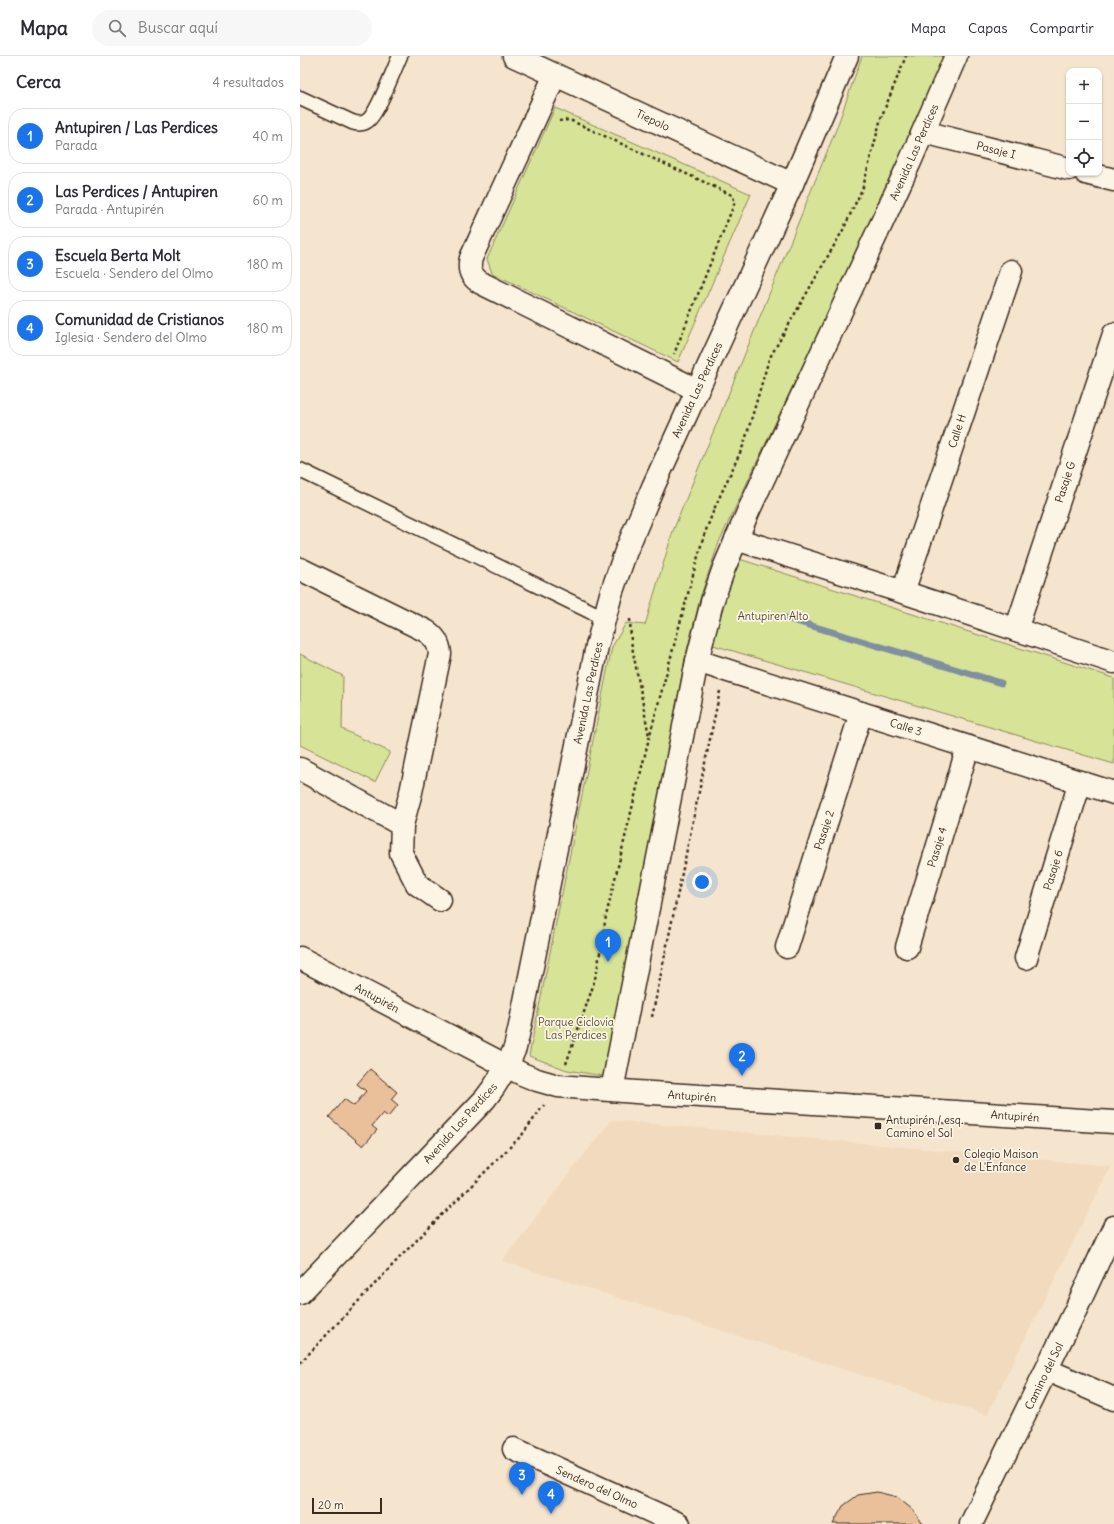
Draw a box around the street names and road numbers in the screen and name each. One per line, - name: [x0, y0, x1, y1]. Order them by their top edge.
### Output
- street label: Avenida Las Perdices: [886, 102, 942, 202]
- street label: Tiepolo: [634, 106, 672, 134]
- street label: Pasaje I: [975, 138, 1017, 162]
- street label: Avenida Las Perdices: [669, 340, 725, 440]
- street label: Calle H: [945, 412, 969, 450]
- street label: Pasaje G: [1052, 459, 1078, 505]
- street label: Avenida Las Perdices: [570, 641, 606, 745]
- street label: Calle 3: [888, 715, 924, 739]
- street label: Pasaje 2: [811, 808, 837, 852]
- street label: Pasaje 4: [924, 825, 950, 869]
- street label: Pasaje 6: [1040, 848, 1066, 892]
- street label: Antupirén: [352, 980, 402, 1016]
- street label: Avenida Las Perdices: [420, 1080, 500, 1166]
- street label: Antupirén: [667, 1087, 717, 1105]
- street label: Antupirén: [990, 1107, 1040, 1125]
- street label: Camino del Sol: [1022, 1340, 1066, 1412]
- street label: Sendero del Olmo: [554, 1463, 640, 1511]

